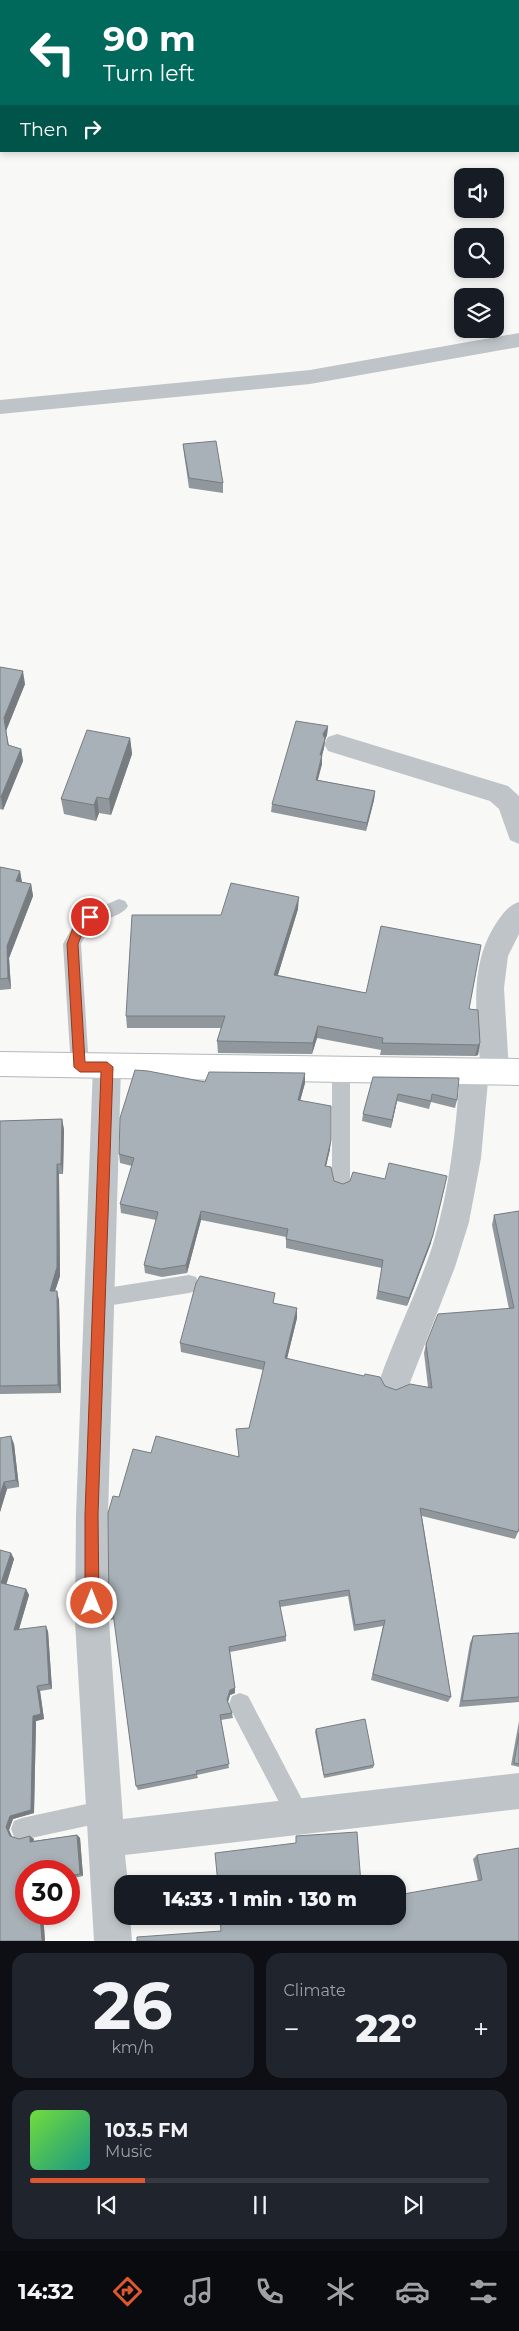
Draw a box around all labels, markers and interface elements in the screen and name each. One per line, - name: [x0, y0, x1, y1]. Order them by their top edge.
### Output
- text: 90 m: [103, 17, 196, 60]
- icon: left: [20, 20, 85, 85]
- text: Turn left: [103, 60, 195, 87]
- icon: right: [78, 115, 106, 143]
- text: Then: [20, 118, 68, 141]
- map controls: [454, 168, 504, 338]
- button: sound: [454, 168, 504, 218]
- button: search: [454, 228, 504, 278]
- button: layers: [454, 288, 504, 338]
- pin: [69, 896, 111, 938]
- icon: arrive: [76, 903, 104, 931]
- position arrow: [65, 1576, 117, 1628]
- speed limit sign: 30: [15, 1860, 80, 1925]
- text: 14:33 · 1 min · 130 m: [163, 1888, 357, 1911]
- text: 26: [93, 1966, 173, 2045]
- text: Climate: [284, 1981, 346, 2000]
- text: 22°: [356, 2005, 417, 2052]
- text: −: [284, 2012, 300, 2046]
- text: +: [473, 2012, 489, 2046]
- text: km/h: [111, 2038, 154, 2057]
- text: 103.5 FM: [105, 2119, 188, 2142]
- text: Music: [105, 2142, 152, 2161]
- icon: previous: [93, 2191, 121, 2219]
- icon: pause: [246, 2191, 274, 2219]
- icon: next: [399, 2191, 427, 2219]
- icon: directions: [110, 2274, 145, 2309]
- icon: music: [181, 2274, 216, 2309]
- icon: phone: [252, 2274, 287, 2309]
- icon: climate: [323, 2274, 358, 2309]
- icon: car: [395, 2274, 430, 2309]
- icon: filters: [466, 2274, 501, 2309]
- text: 14:32: [18, 2278, 74, 2305]

